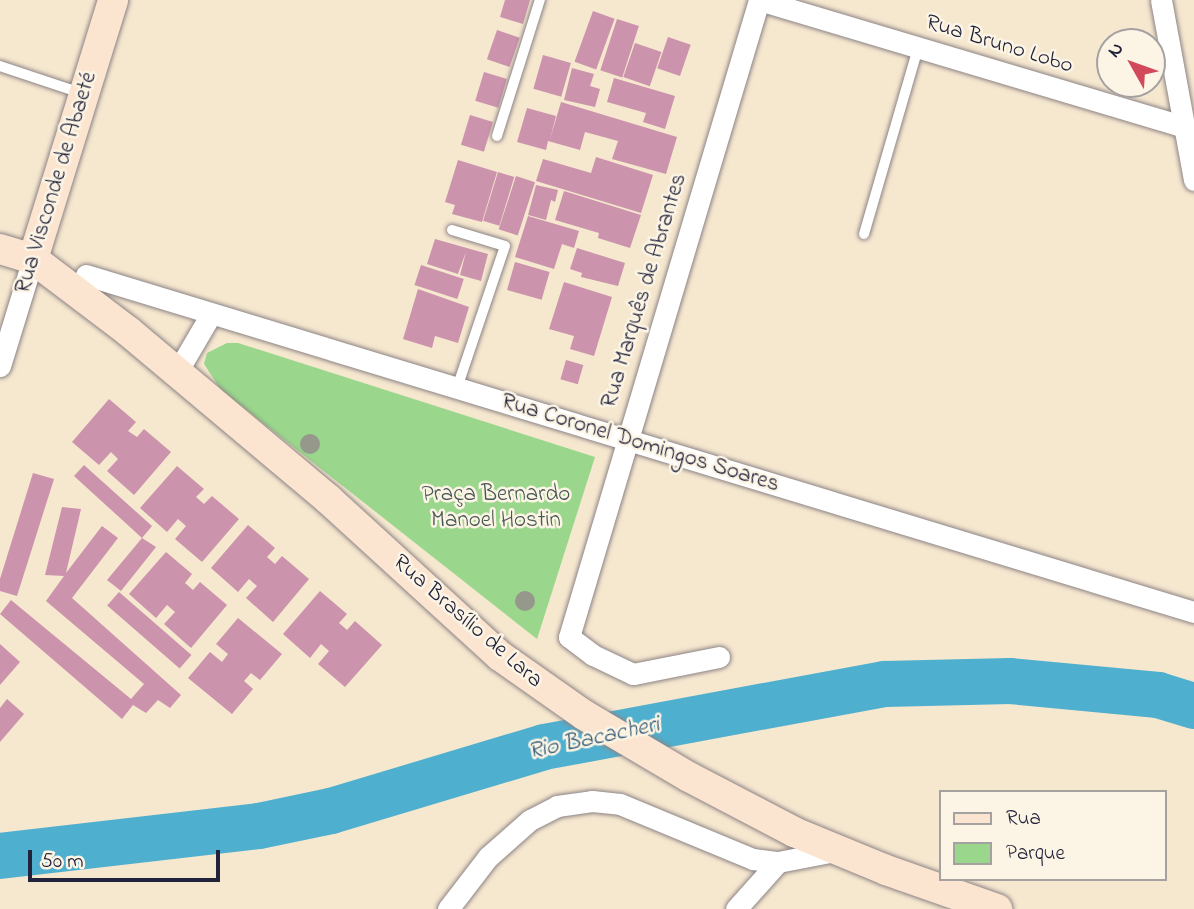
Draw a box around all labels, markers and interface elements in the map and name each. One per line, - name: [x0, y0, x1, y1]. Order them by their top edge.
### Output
- street label: Rua Bruno Lobo: [922, 9, 1076, 81]
- north arrow: [1096, 28, 1166, 98]
- text: N: [1102, 37, 1131, 64]
- street label: Rua Visconde de Abaeté: [10, 69, 104, 297]
- street label: Rua Marquês de Abrantes: [596, 170, 694, 412]
- street label: Rua Coronel Domingos Soares: [498, 389, 782, 499]
- park label: Praça Bernardo Manoel Hostin: [422, 481, 570, 535]
- street label: Rua Brasílio de Lara: [386, 549, 548, 695]
- water label: Rio Bacacheri: [526, 711, 662, 767]
- legend: [939, 790, 1166, 881]
- text: Rua: [1006, 804, 1041, 834]
- scale bar: [32, 836, 224, 880]
- text: Parque: [1006, 839, 1065, 869]
- text: 50 m: [41, 847, 84, 877]

